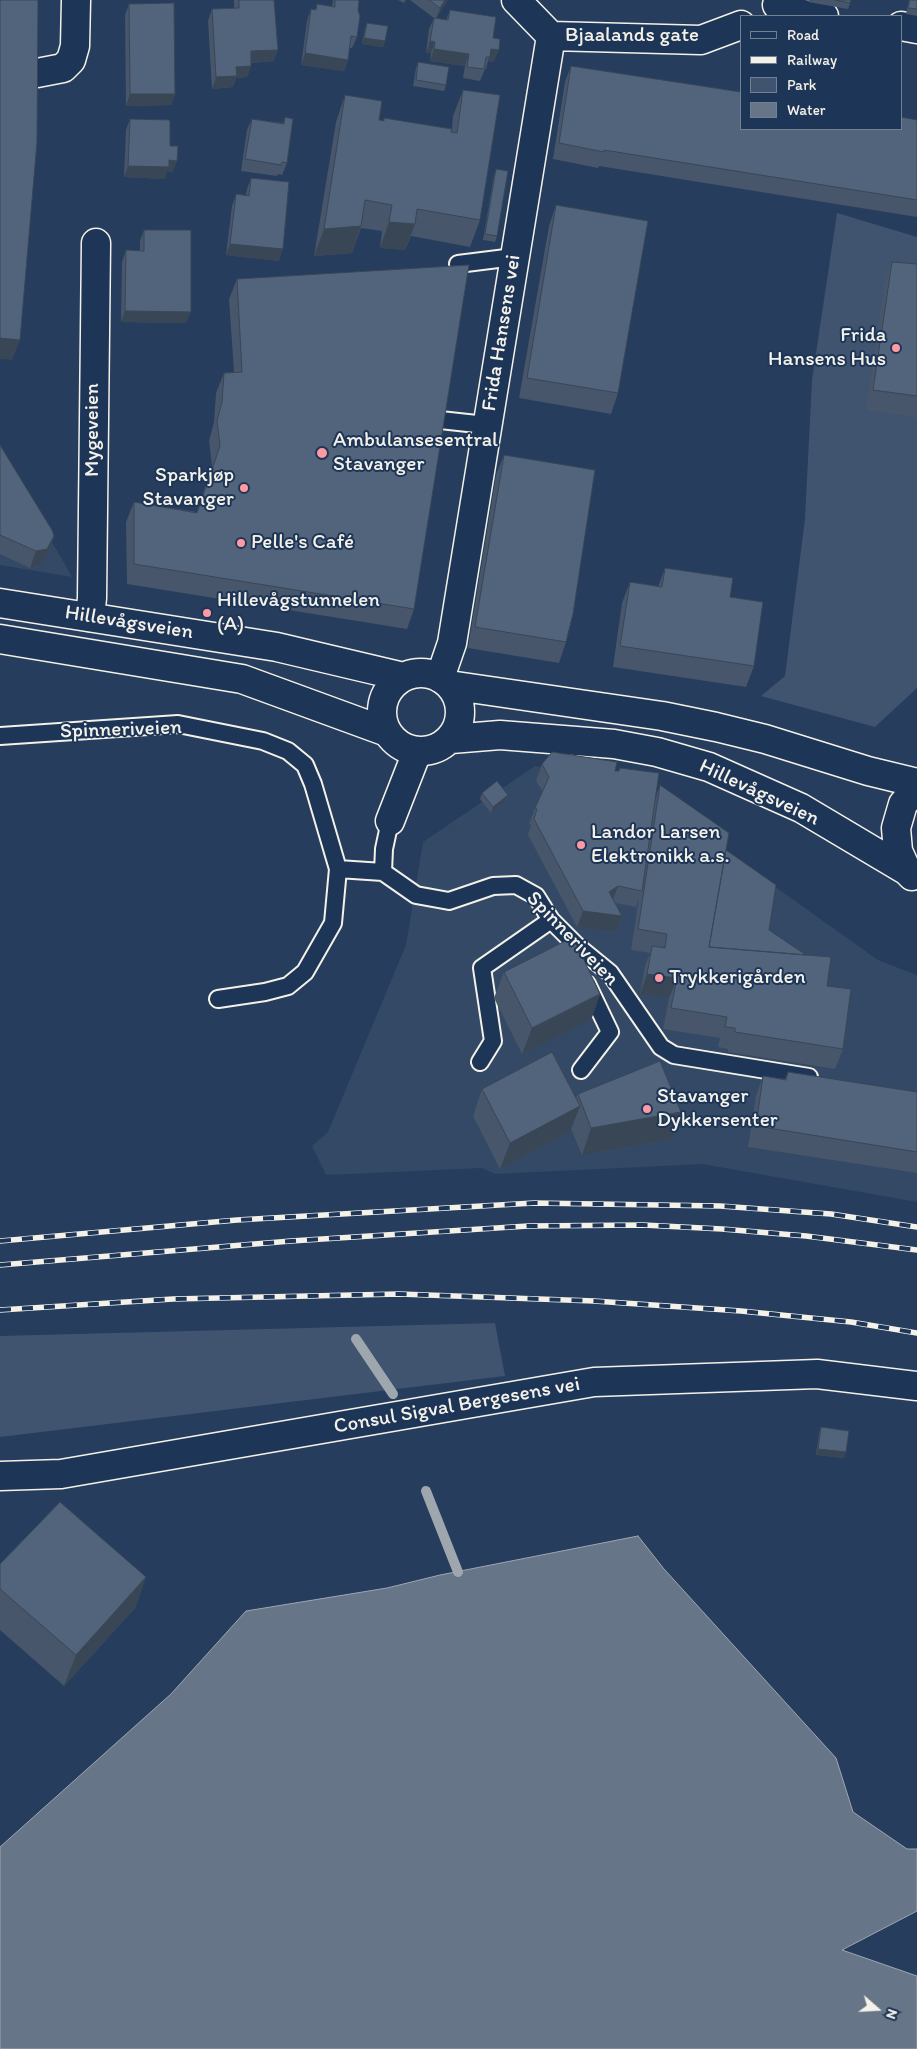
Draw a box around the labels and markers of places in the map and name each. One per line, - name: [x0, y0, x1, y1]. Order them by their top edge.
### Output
- place label: Frida Hansens Hus: [768, 323, 886, 373]
- marker: Frida Hansens Hus: [890, 342, 902, 354]
- place label: Ambulansesentral Stavanger: [333, 428, 498, 478]
- marker: Ambulansesentral Stavanger: [315, 446, 329, 460]
- place label: Sparkjøp Stavanger: [143, 463, 234, 513]
- marker: Sparkjøp Stavanger: [238, 482, 250, 494]
- place label: Pelle's Café: [251, 530, 354, 556]
- marker: Pelle's Café: [235, 537, 247, 549]
- place label: Hillevågstunnelen (A): [217, 588, 380, 638]
- marker: Hillevågstunnelen (A): [201, 607, 213, 619]
- place label: Landor Larsen Elektronikk a.s.: [591, 820, 730, 870]
- marker: Landor Larsen Elektronikk a.s.: [575, 839, 587, 851]
- place label: Trykkerigården: [669, 965, 806, 991]
- marker: Trykkerigården: [653, 972, 665, 984]
- place label: Stavanger Dykkersenter: [657, 1084, 778, 1134]
- marker: Stavanger Dykkersenter: [641, 1103, 653, 1115]

